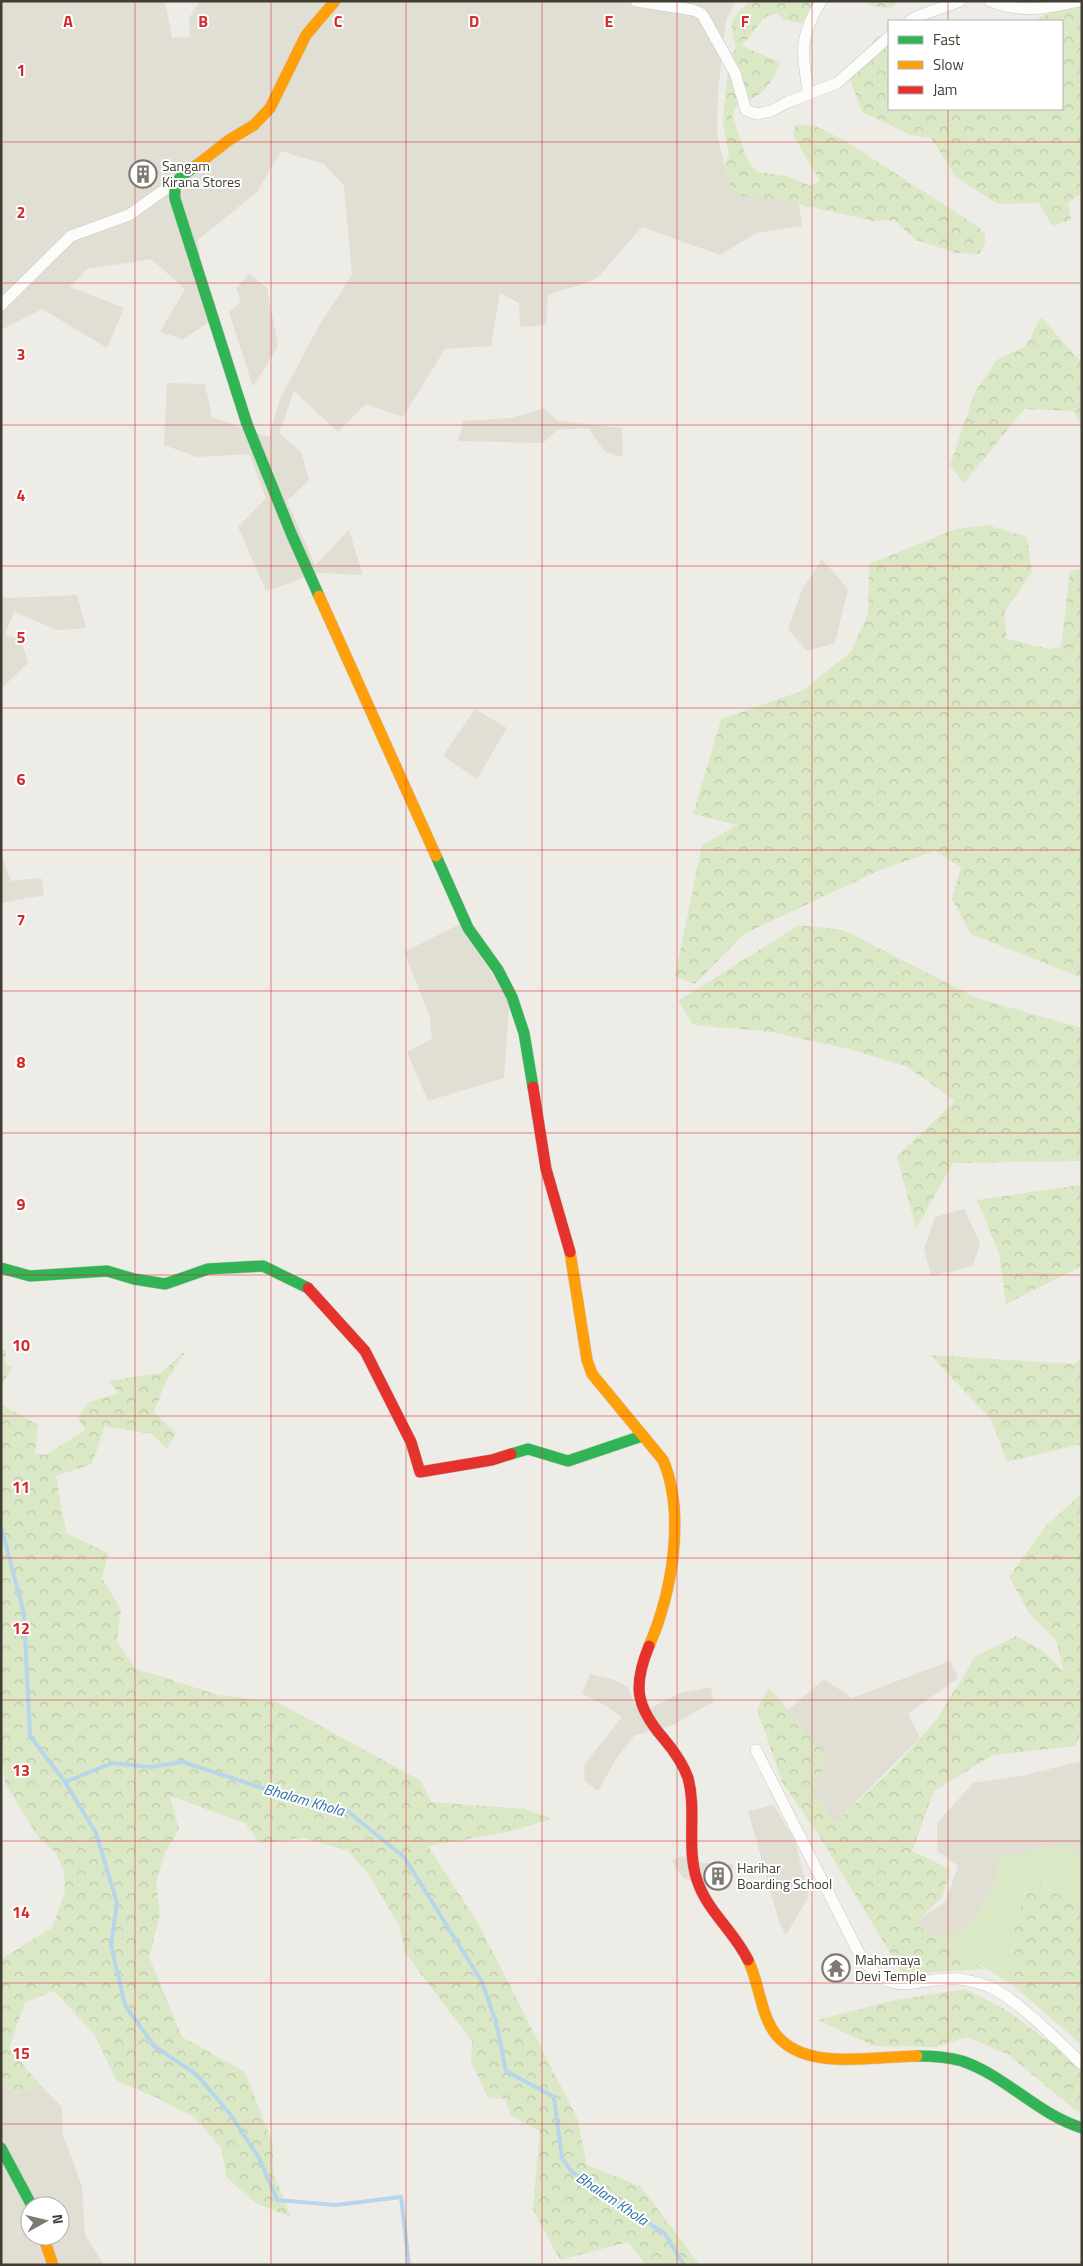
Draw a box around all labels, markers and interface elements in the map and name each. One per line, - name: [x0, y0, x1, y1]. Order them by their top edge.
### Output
- text: A: [63, 9, 73, 33]
- text: B: [198, 9, 208, 33]
- text: C: [334, 9, 343, 33]
- text: D: [469, 9, 479, 33]
- text: E: [605, 9, 614, 33]
- text: F: [741, 9, 750, 33]
- legend: [888, 20, 1063, 110]
- text: Fast: [933, 28, 961, 51]
- text: Slow: [933, 53, 964, 76]
- text: 1: [17, 58, 25, 82]
- text: Jam: [933, 78, 957, 101]
- place label: Sangam Kirana Stores: [162, 155, 241, 192]
- building icon: Sangam Kirana Stores: [128, 159, 158, 189]
- text: 2: [17, 200, 25, 224]
- text: 3: [17, 342, 25, 366]
- text: 4: [17, 483, 26, 507]
- text: 5: [17, 625, 26, 649]
- text: 6: [17, 767, 26, 791]
- text: 7: [17, 908, 25, 932]
- text: 8: [17, 1050, 26, 1074]
- text: 9: [17, 1192, 26, 1216]
- text: 10: [12, 1333, 30, 1357]
- text: 11: [12, 1475, 30, 1499]
- text: 12: [12, 1616, 30, 1640]
- text: 13: [12, 1758, 30, 1782]
- water label: Bhalam Khola: [261, 1777, 349, 1822]
- place label: Harihar Boarding School: [737, 1857, 832, 1894]
- building icon: Harihar Boarding School: [703, 1861, 733, 1891]
- text: 14: [12, 1900, 30, 1924]
- place label: Mahamaya Devi Temple: [855, 1949, 926, 1986]
- temple icon: Mahamaya Devi Temple: [821, 1953, 851, 1983]
- text: 15: [12, 2041, 30, 2065]
- water label: Bhalam Khola: [572, 2166, 654, 2232]
- north arrow: [20, 2196, 70, 2246]
- text: N: [47, 2213, 69, 2225]

